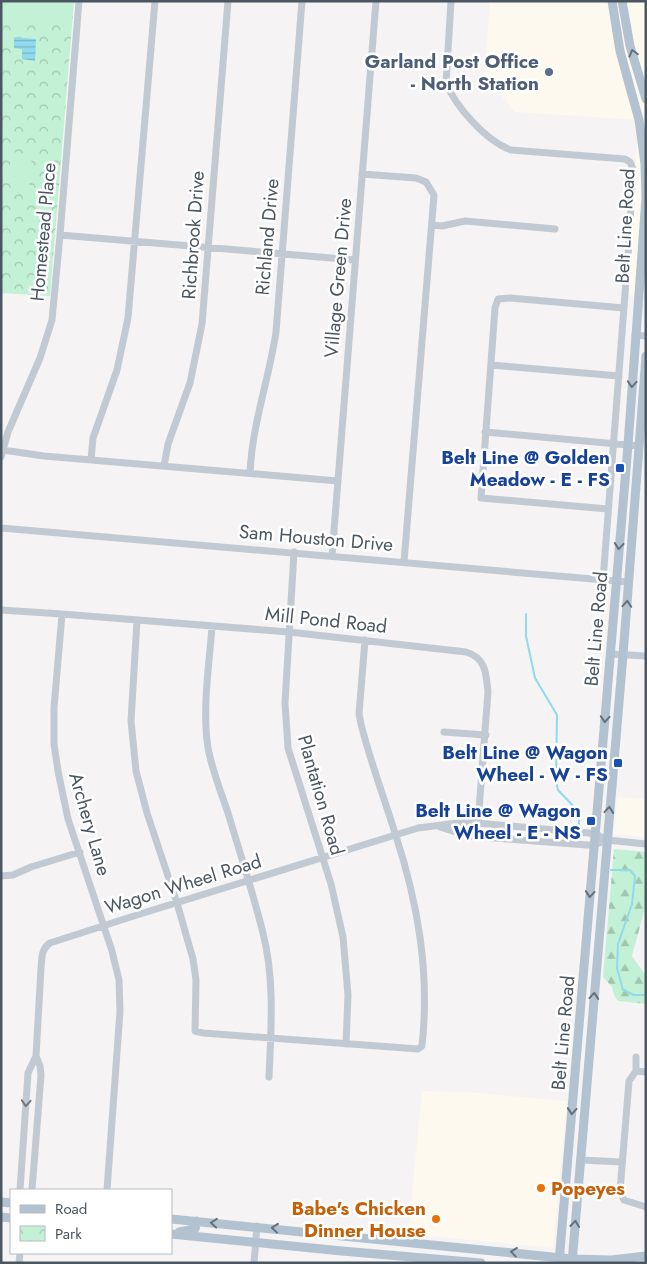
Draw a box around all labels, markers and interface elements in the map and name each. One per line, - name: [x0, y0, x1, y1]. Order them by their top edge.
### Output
- place label: Garland Post Office - North Station: [365, 48, 539, 97]
- one-way arrow: [628, 50, 638, 58]
- marker: Garland Post Office - North Station: [543, 66, 555, 78]
- street label: Homestead Place: [23, 161, 63, 302]
- street label: Belt Line Road: [609, 168, 641, 284]
- street label: Richbrook Drive: [175, 170, 211, 300]
- street label: Richland Drive: [248, 177, 286, 296]
- street label: Village Green Drive: [318, 197, 358, 359]
- one-way arrow: [627, 380, 638, 388]
- place label: Belt Line @ Golden Meadow - E - FS: [441, 444, 610, 493]
- marker: Belt Line @ Golden Meadow - E - FS: [614, 462, 626, 474]
- street label: Sam Houston Drive: [238, 518, 394, 558]
- one-way arrow: [614, 542, 625, 550]
- street label: Belt Line Road: [578, 571, 614, 687]
- one-way arrow: [621, 599, 632, 607]
- street label: Mill Pond Road: [264, 600, 388, 640]
- one-way arrow: [600, 716, 611, 724]
- street label: Plantation Road: [291, 732, 351, 858]
- place label: Belt Line @ Wagon Wheel - W - FS: [442, 739, 608, 788]
- marker: Belt Line @ Wagon Wheel - W - FS: [612, 757, 624, 769]
- street label: Archery Lane: [62, 769, 118, 879]
- place label: Belt Line @ Wagon Wheel - E - NS: [415, 797, 581, 846]
- one-way arrow: [604, 806, 615, 814]
- marker: Belt Line @ Wagon Wheel - E - NS: [585, 815, 597, 827]
- street label: Wagon Wheel Road: [101, 847, 265, 921]
- one-way arrow: [585, 890, 596, 898]
- street label: Belt Line Road: [545, 975, 581, 1091]
- one-way arrow: [589, 991, 600, 999]
- one-way arrow: [21, 1099, 32, 1107]
- one-way arrow: [567, 1107, 578, 1115]
- place label: Popeyes: [551, 1175, 625, 1202]
- marker: Popeyes: [535, 1182, 547, 1194]
- legend: [10, 1189, 172, 1254]
- place label: Babe's Chicken Dinner House: [292, 1195, 426, 1244]
- text: Road: [55, 1198, 87, 1220]
- marker: Babe's Chicken Dinner House: [430, 1213, 442, 1225]
- one-way arrow: [210, 1217, 218, 1228]
- one-way arrow: [569, 1220, 580, 1228]
- text: Park: [55, 1223, 82, 1245]
- one-way arrow: [271, 1223, 279, 1234]
- one-way arrow: [509, 1247, 517, 1258]

